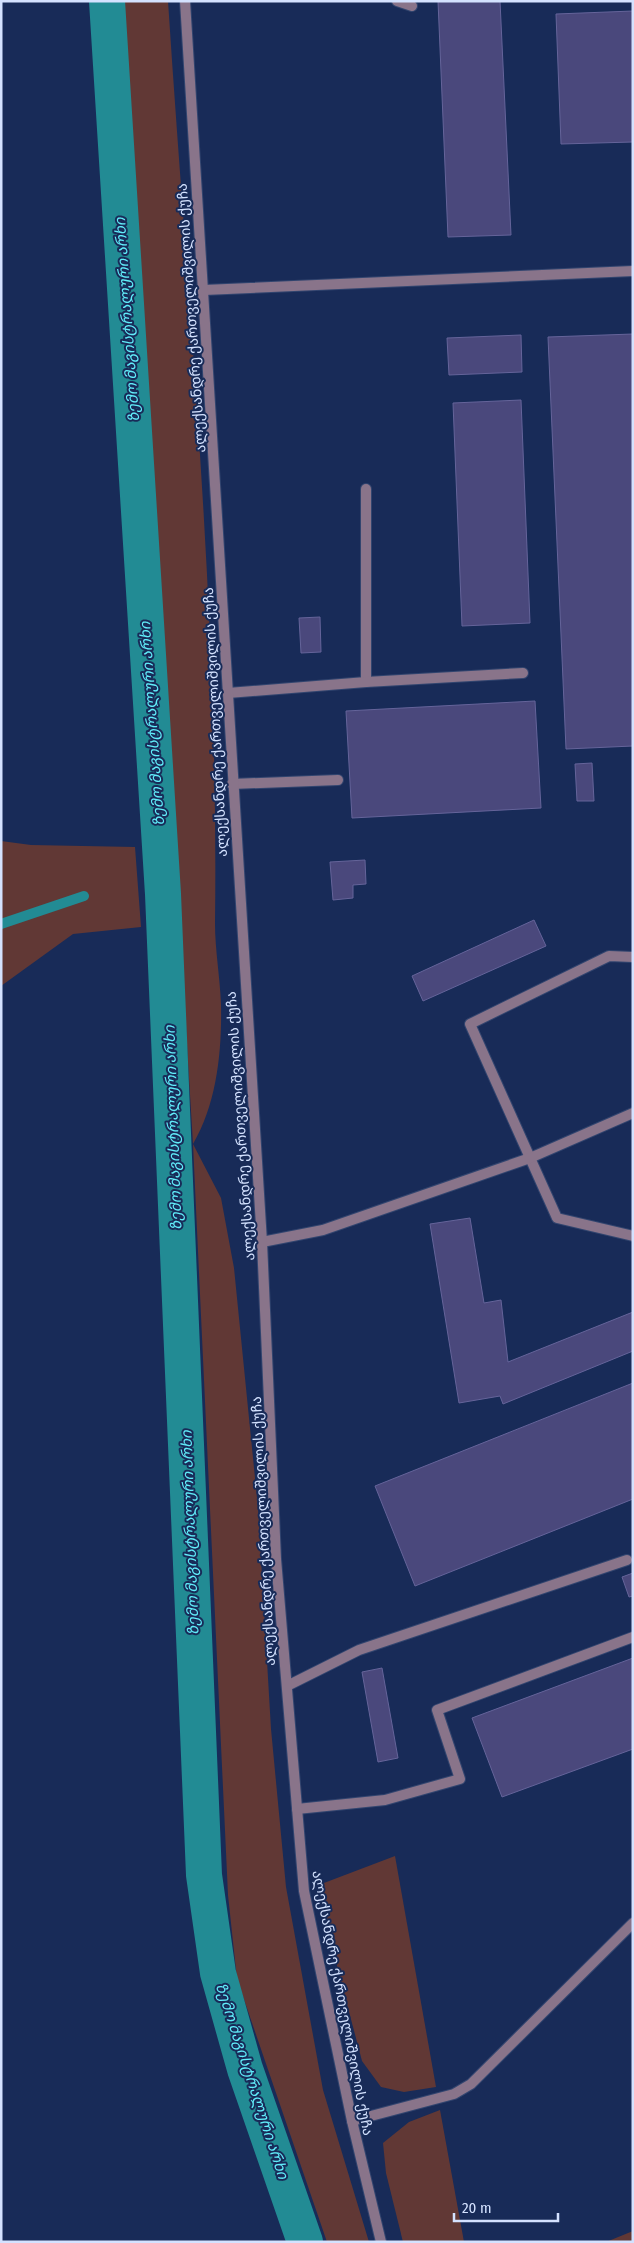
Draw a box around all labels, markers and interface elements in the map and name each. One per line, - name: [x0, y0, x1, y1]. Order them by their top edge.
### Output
- street label: ალექსანდრე ქართველიშვილის ქუჩა: [174, 183, 209, 453]
- water label: ზემო მაგისტრალური არხი: [111, 216, 143, 423]
- street label: ალექსანდრე ქართველიშვილის ქუჩა: [200, 587, 231, 857]
- water label: ზემო მაგისტრალური არხი: [136, 620, 168, 827]
- street label: ალექსანდრე ქართველიშვილის ქუჩა: [223, 991, 258, 1261]
- water label: ზემო მაგისტრალური არხი: [160, 1024, 186, 1231]
- street label: ალექსანდრე ქართველიშვილის ქუჩა: [248, 1396, 279, 1666]
- water label: ზემო მაგისტრალური არხი: [177, 1429, 203, 1636]
- street label: ალექსანდრე ქართველიშვილის ქუჩა: [308, 1869, 377, 2137]
- water label: ზემო მაგისტრალური არხი: [212, 1981, 293, 2183]
- scale bar: [454, 2190, 558, 2222]
- text: 20 m: [462, 2199, 492, 2217]

